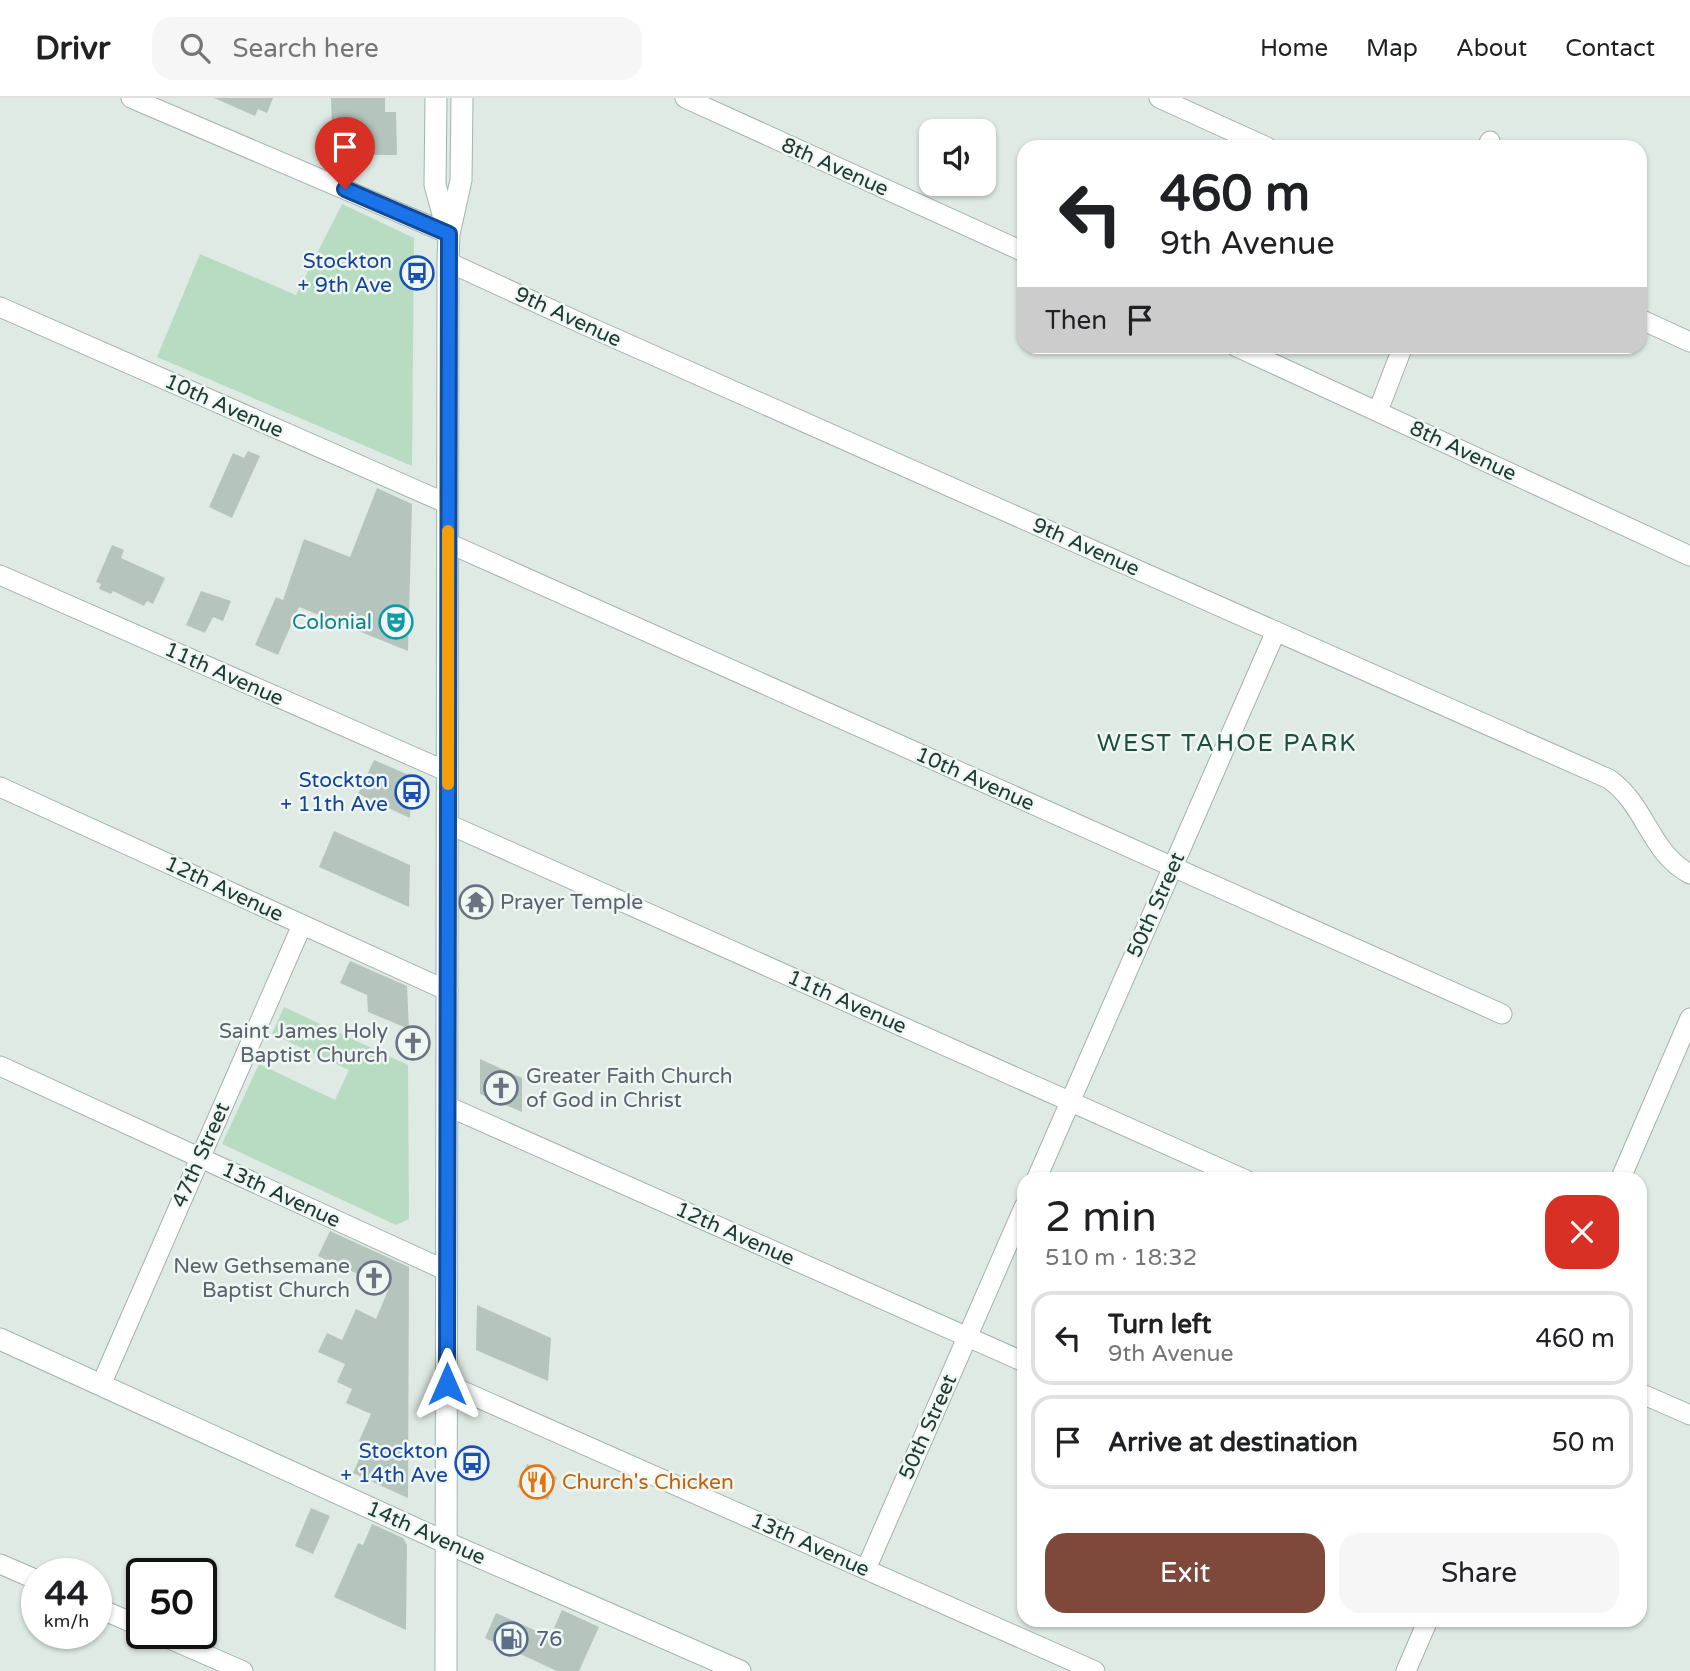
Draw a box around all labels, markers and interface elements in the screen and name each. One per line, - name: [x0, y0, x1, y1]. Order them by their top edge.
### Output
- search box: [152, 17, 642, 80]
- text: Drivr: [35, 29, 110, 68]
- icon: search: [176, 29, 214, 67]
- text: Search here: [232, 33, 379, 64]
- text: Home: [1260, 34, 1328, 63]
- text: Map: [1366, 34, 1418, 63]
- text: About: [1456, 34, 1527, 63]
- text: Contact: [1565, 34, 1655, 63]
- pin: [315, 117, 375, 189]
- map controls: [919, 119, 996, 196]
- button: sound: [919, 119, 996, 196]
- icon: arrive: [326, 128, 364, 166]
- street label: 8th Avenue: [778, 132, 893, 202]
- text: 460 m: [1160, 165, 1310, 224]
- icon: left: [1045, 168, 1136, 259]
- text: 9th Avenue: [1160, 225, 1335, 263]
- place label: Stockton + 9th Ave: [298, 249, 392, 298]
- bus stop icon: Stockton + 9th Ave: [398, 254, 436, 292]
- street label: 9th Avenue: [511, 281, 625, 353]
- icon: arrive: [1121, 301, 1159, 339]
- text: Then: [1045, 305, 1107, 336]
- street label: 10th Avenue: [161, 369, 288, 443]
- street label: 8th Avenue: [1406, 415, 1520, 487]
- street label: 9th Avenue: [1029, 512, 1144, 582]
- theatre icon: Colonial: [377, 603, 415, 641]
- place label: Colonial: [292, 610, 372, 635]
- street label: 11th Avenue: [161, 637, 288, 711]
- district label: WEST TAHOE PARK: [1097, 729, 1357, 758]
- street label: 10th Avenue: [912, 742, 1039, 816]
- place label: Stockton + 11th Ave: [280, 768, 388, 817]
- bus stop icon: Stockton + 11th Ave: [393, 773, 431, 811]
- street label: 50th Street: [1122, 848, 1190, 962]
- street label: 12th Avenue: [161, 851, 287, 927]
- temple icon: Prayer Temple: [457, 883, 495, 921]
- place label: Prayer Temple: [500, 890, 643, 915]
- street label: 11th Avenue: [784, 965, 911, 1039]
- place label: Saint James Holy Baptist Church: [219, 1019, 388, 1068]
- church icon: Saint James Holy Baptist Church: [394, 1024, 432, 1062]
- place label: Greater Faith Church of God in Christ: [526, 1064, 733, 1113]
- church icon: Greater Faith Church of God in Christ: [482, 1069, 520, 1107]
- street label: 47th Street: [167, 1098, 235, 1212]
- street label: 13th Avenue: [218, 1157, 344, 1233]
- text: 2 min: [1045, 1192, 1157, 1243]
- button: close: [1545, 1195, 1619, 1269]
- street label: 12th Avenue: [672, 1197, 799, 1271]
- text: 510 m · 18:32: [1045, 1244, 1197, 1272]
- place label: New Gethsemane Baptist Church: [173, 1254, 350, 1303]
- church icon: New Gethsemane Baptist Church: [355, 1259, 393, 1297]
- text: Turn left: [1108, 1309, 1211, 1340]
- icon: left: [1049, 1319, 1087, 1357]
- text: 460 m: [1535, 1323, 1615, 1354]
- text: 9th Avenue: [1108, 1340, 1234, 1368]
- position arrow: [410, 1347, 484, 1421]
- street label: 50th Street: [894, 1370, 962, 1484]
- icon: arrive: [1049, 1423, 1087, 1461]
- text: Arrive at destination: [1108, 1427, 1358, 1458]
- text: 50 m: [1552, 1427, 1615, 1458]
- place label: Stockton + 14th Ave: [340, 1439, 448, 1488]
- bus stop icon: Stockton + 14th Ave: [453, 1444, 491, 1482]
- restaurant icon: Church's Chicken: [518, 1463, 556, 1501]
- place label: Church's Chicken: [562, 1470, 734, 1495]
- street label: 14th Avenue: [363, 1496, 490, 1570]
- street label: 13th Avenue: [747, 1508, 874, 1582]
- button: Exit: [1045, 1533, 1325, 1613]
- button: Share: [1339, 1533, 1619, 1613]
- speed limit sign: 50: [126, 1558, 217, 1649]
- text: 44: [45, 1573, 88, 1615]
- text: km/h: [44, 1610, 89, 1632]
- fuel station icon: 76: [492, 1620, 530, 1658]
- place label: 76: [536, 1627, 562, 1652]

